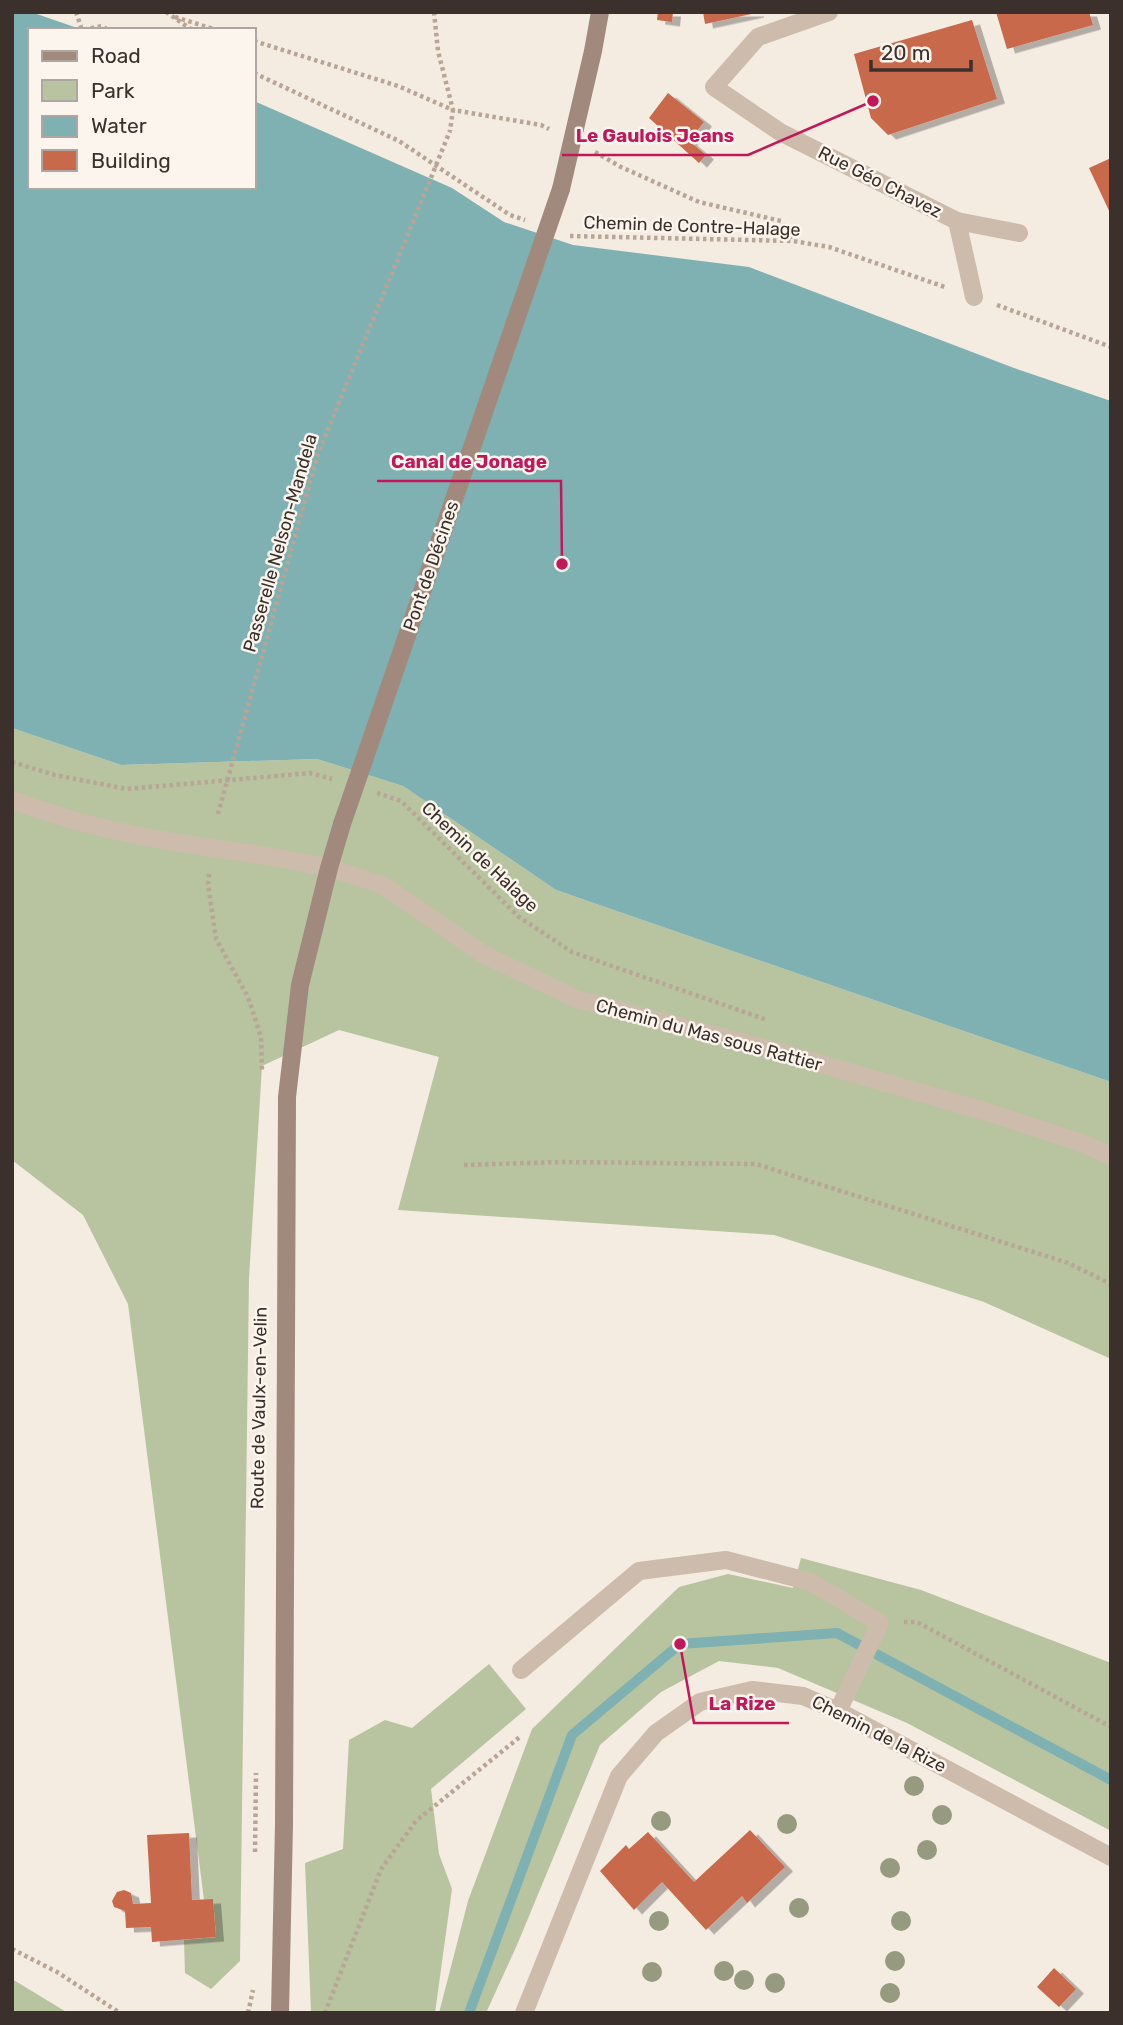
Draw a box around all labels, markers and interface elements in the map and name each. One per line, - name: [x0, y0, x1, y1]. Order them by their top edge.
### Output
- legend: [28, 28, 256, 189]
- scale bar: [871, 28, 971, 72]
- text: 20 m: [881, 40, 930, 65]
- text: Road: [91, 43, 141, 68]
- text: Park: [91, 78, 135, 103]
- text: Water: [91, 113, 147, 138]
- callout: Le Gaulois Jeans: [562, 115, 748, 155]
- text: Le Gaulois Jeans: [576, 124, 734, 147]
- street label: Rue Géo Chavez: [815, 141, 945, 223]
- text: Building: [91, 148, 171, 173]
- street label: Chemin de Contre-Halage: [583, 211, 801, 241]
- street label: Passerelle Nelson-Mandela: [238, 431, 322, 655]
- callout: Canal de Jonage: [377, 441, 561, 481]
- text: Canal de Jonage: [391, 450, 547, 473]
- street label: Pont de Décines: [398, 498, 464, 634]
- street label: Chemin de Halage: [417, 797, 543, 917]
- street label: Chemin du Mas sous Rattier: [593, 994, 825, 1076]
- street label: Route de Vaulx-en-Velin: [246, 1307, 272, 1509]
- callout: La Rize: [694, 1683, 789, 1723]
- street label: Chemin de la Rize: [808, 1691, 950, 1777]
- text: La Rize: [709, 1692, 775, 1715]

